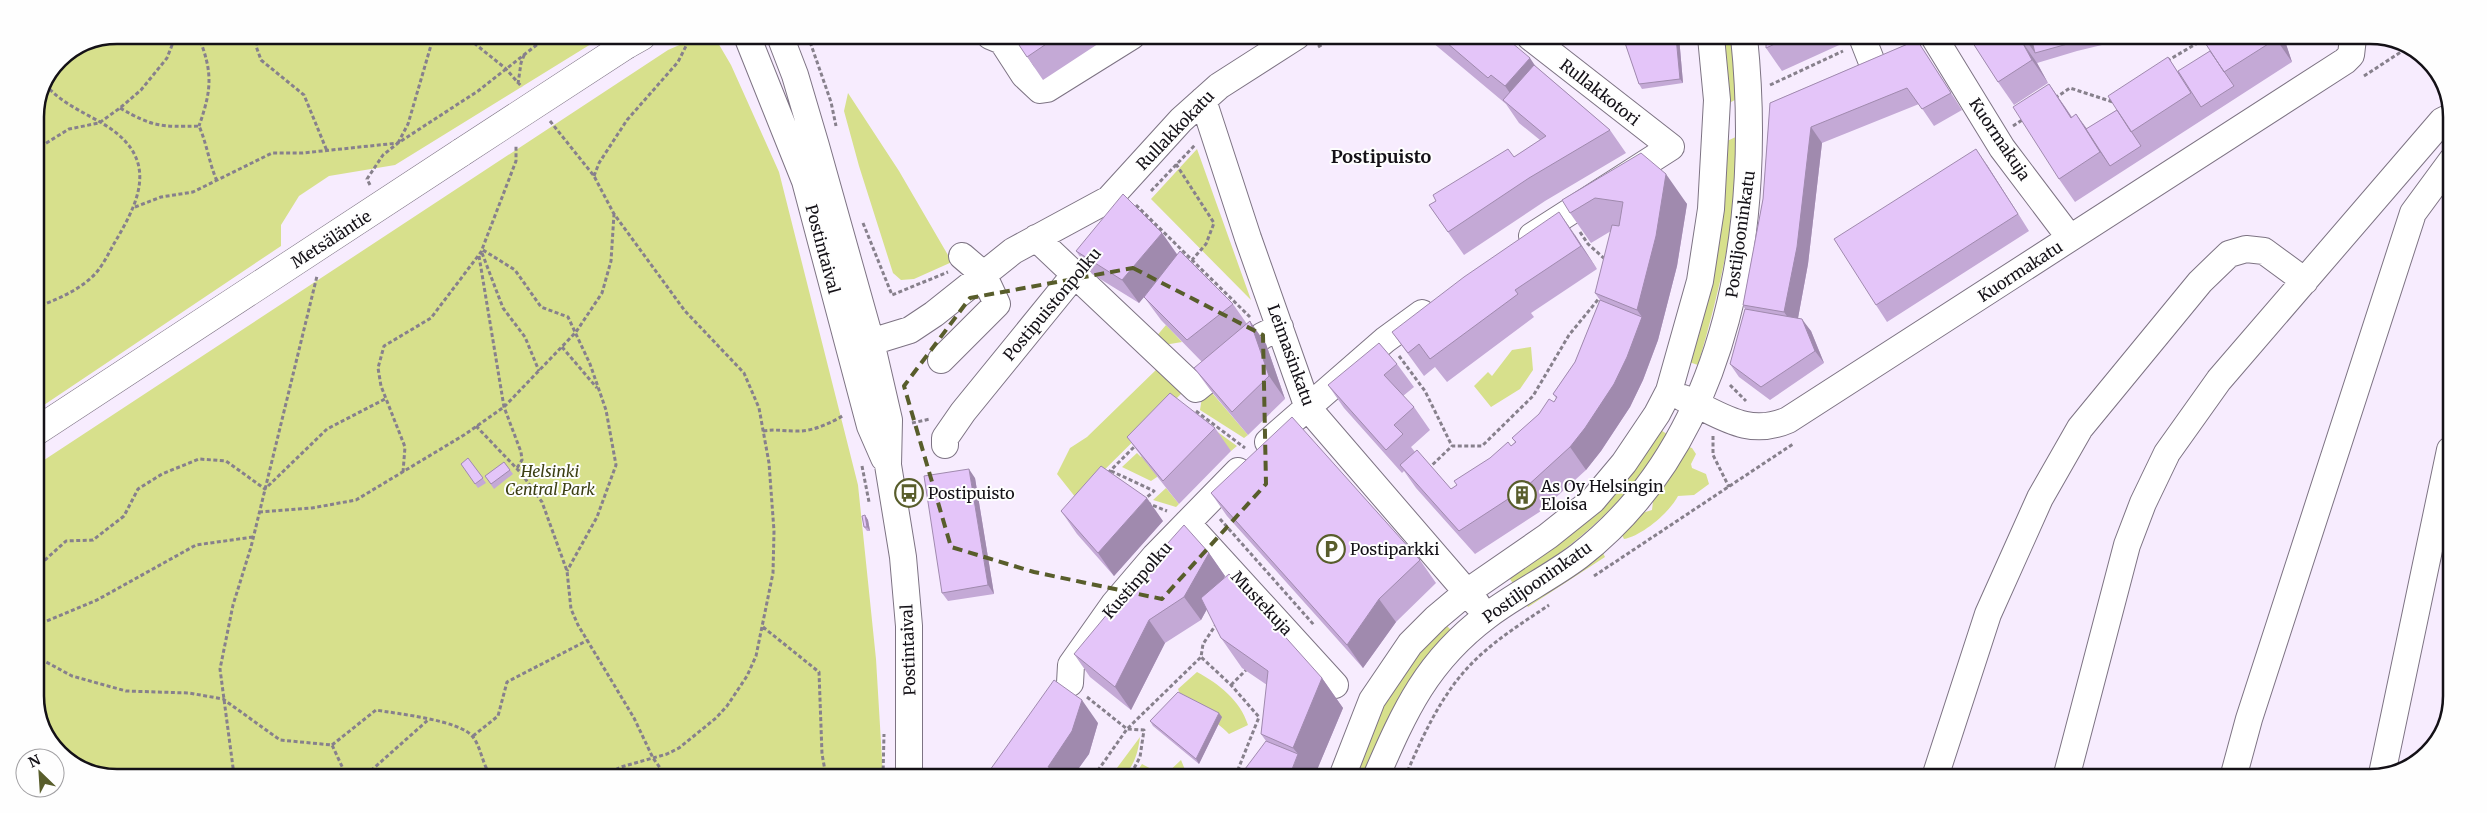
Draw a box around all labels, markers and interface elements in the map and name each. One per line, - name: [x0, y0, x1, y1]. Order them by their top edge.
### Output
- street label: Rullakkotori: [1556, 55, 1644, 129]
- street label: Rullakkokatu: [1132, 86, 1218, 174]
- street label: Kuormakuja: [1965, 94, 2035, 184]
- district label: Postipuisto: [1331, 145, 1432, 168]
- street label: Postiljooninkatu: [1721, 169, 1759, 299]
- street label: Postintaival: [801, 202, 845, 296]
- street label: Metsäläntie: [287, 206, 375, 272]
- street label: Kuormakatu: [1974, 236, 2066, 306]
- street label: Postipuistonpolku: [999, 243, 1105, 365]
- street label: Leimasinkatu: [1263, 302, 1319, 408]
- park label: Helsinki Central Park: [505, 461, 595, 499]
- place label: As Oy Helsingin Eloisa: [1540, 476, 1664, 514]
- bus stop icon: Postipuisto: [894, 478, 924, 508]
- building icon: As Oy Helsingin Eloisa: [1507, 480, 1537, 510]
- place label: Postipuisto: [928, 483, 1015, 503]
- parking icon: Postiparkki: [1316, 534, 1346, 564]
- street label: Kustinpolku: [1098, 537, 1176, 623]
- street label: Postiljooninkatu: [1479, 537, 1595, 627]
- place label: Postiparkki: [1350, 539, 1439, 559]
- street label: Mustekuja: [1227, 567, 1297, 640]
- street label: Postintaival: [896, 604, 920, 696]
- north arrow: [15, 748, 65, 798]
- text: N: [26, 751, 43, 772]

